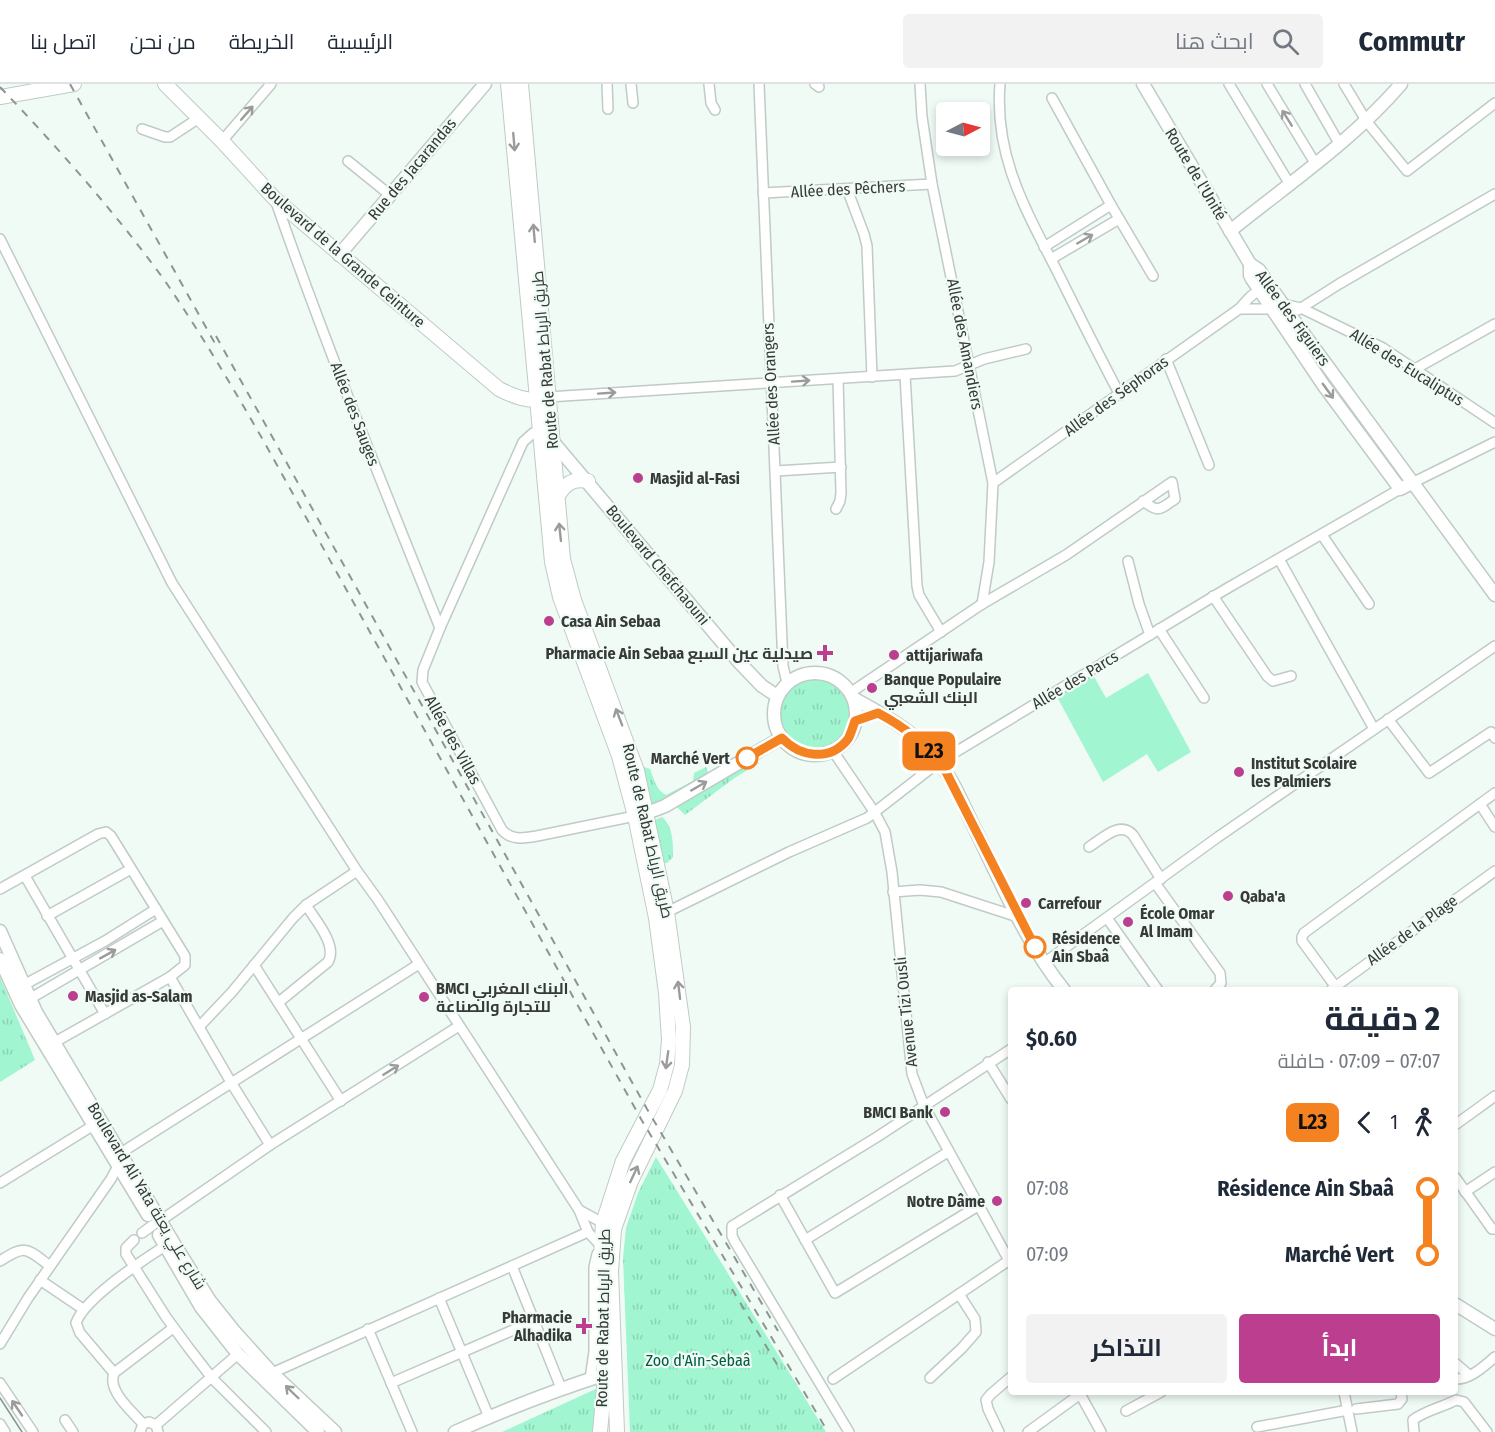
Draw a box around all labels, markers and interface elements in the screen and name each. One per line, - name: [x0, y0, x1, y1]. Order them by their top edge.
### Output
- search box: [903, 14, 1323, 68]
- icon: search: [1269, 25, 1302, 58]
- text: Commutr: [1359, 25, 1465, 58]
- text: ابحث هنا: [1175, 28, 1254, 55]
- text: اتصل بنا: [30, 29, 97, 55]
- text: من نحن: [130, 29, 196, 55]
- text: الخريطة: [229, 29, 294, 55]
- text: الرئيسية: [327, 29, 393, 55]
- north arrow: [936, 102, 990, 156]
- map controls: [936, 102, 990, 156]
- one-way arrow: [240, 105, 253, 121]
- one-way arrow: [1281, 110, 1293, 127]
- street label: Rue des Jacarandas: [364, 114, 460, 224]
- street label: Route de l'Unité: [1161, 124, 1231, 224]
- one-way arrow: [509, 132, 520, 152]
- street label: Allée des Pêchers: [790, 177, 906, 201]
- street label: Boulevard de la Grande Ceinture: [257, 179, 429, 332]
- one-way arrow: [528, 223, 539, 243]
- one-way arrow: [1076, 232, 1093, 244]
- street label: Allée des Figuiers: [1252, 266, 1334, 370]
- street label: Route de Rabat طريق الرباط: [528, 270, 563, 450]
- street label: Allée des Amandiers: [943, 277, 987, 411]
- street label: Allée des Orangers: [758, 322, 784, 446]
- street label: Allée des Eucaliptus: [1347, 324, 1468, 410]
- street label: Allée des Séphoras: [1060, 352, 1172, 440]
- street label: Allée des Sauges: [326, 359, 384, 469]
- one-way arrow: [791, 375, 811, 386]
- one-way arrow: [1322, 383, 1335, 399]
- one-way arrow: [596, 388, 616, 399]
- place label: Masjid al-Fasi: [650, 469, 740, 488]
- marker: Masjid al-Fasi: [631, 471, 645, 485]
- street label: Boulevard Chefchaouni: [602, 501, 714, 629]
- one-way arrow: [554, 522, 565, 542]
- place label: Casa Ain Sebaa: [561, 612, 661, 631]
- marker: Casa Ain Sebaa: [542, 614, 556, 628]
- place label: Pharmacie Ain Sebaa صيدلية عين السبع: [546, 644, 813, 664]
- marker: Pharmacie Ain Sebaa صيدلية عين السبع: [818, 646, 832, 660]
- place label: attijariwafa: [906, 646, 983, 665]
- street label: Allée des Parcs: [1028, 647, 1122, 713]
- marker: attijariwafa: [887, 648, 901, 662]
- place label: Banque Populaire البنك الشعبي: [884, 670, 1001, 710]
- marker: Banque Populaire البنك الشعبي: [865, 681, 879, 695]
- street label: Allée des Villas: [421, 692, 485, 788]
- one-way arrow: [612, 708, 623, 726]
- line badge: L23: [894, 732, 964, 770]
- text: L23: [914, 738, 944, 764]
- street label: Route de Rabat طريق الرباط: [618, 742, 677, 920]
- marker: Marché Vert: [736, 747, 758, 769]
- place label: Marché Vert: [651, 749, 730, 768]
- place label: Institut Scolaire les Palmiers: [1251, 754, 1357, 791]
- marker: Institut Scolaire les Palmiers: [1232, 765, 1246, 779]
- one-way arrow: [690, 780, 707, 792]
- place label: Qaba'a: [1240, 887, 1286, 906]
- marker: Qaba'a: [1221, 889, 1235, 903]
- street label: Allée de la Plage: [1363, 891, 1461, 969]
- place label: Carrefour: [1038, 894, 1102, 913]
- marker: Carrefour: [1019, 896, 1033, 910]
- place label: École Omar Al Imam: [1139, 903, 1214, 941]
- marker: École Omar Al Imam: [1121, 915, 1135, 929]
- place label: Résidence Ain Sbaâ: [1051, 929, 1120, 966]
- marker: Résidence Ain Sbaâ: [1024, 936, 1046, 958]
- one-way arrow: [99, 948, 116, 960]
- street label: Avenue Tizi Ousli: [891, 956, 921, 1068]
- place label: BMCI البنك المغربي للتجارة والصناعة: [436, 979, 569, 1016]
- one-way arrow: [673, 981, 684, 1001]
- place label: Masjid as-Salam: [85, 987, 192, 1006]
- marker: Masjid as-Salam: [66, 989, 80, 1003]
- marker: BMCI البنك المغربي للتجارة والصناعة: [417, 990, 431, 1004]
- text: 2 دقيقة: [1325, 999, 1440, 1039]
- text: $0.60: [1026, 1025, 1077, 1052]
- one-way arrow: [662, 1049, 673, 1069]
- text: 07:07 – 07:09 · حافلة: [1278, 1049, 1440, 1073]
- one-way arrow: [382, 1063, 399, 1075]
- street label: Boulevard Ali Yata شارع علي يعتة: [80, 1099, 210, 1295]
- place label: BMCI Bank: [863, 1103, 934, 1122]
- marker: BMCI Bank: [938, 1105, 952, 1119]
- icon: back: [1348, 1106, 1381, 1139]
- icon: walk: [1407, 1106, 1440, 1139]
- text: L23: [1298, 1109, 1327, 1135]
- text: 1: [1390, 1110, 1398, 1134]
- one-way arrow: [629, 1166, 641, 1184]
- text: Résidence Ain Sbaâ: [1217, 1175, 1394, 1202]
- text: 07:08: [1026, 1176, 1069, 1200]
- place label: Notre Dâme: [907, 1192, 985, 1211]
- marker: Notre Dâme: [990, 1194, 1004, 1208]
- street label: Route de Rabat طريق الرباط: [592, 1228, 615, 1408]
- text: Marché Vert: [1285, 1241, 1394, 1268]
- text: 07:09: [1026, 1242, 1068, 1266]
- place label: Pharmacie Alhadika: [502, 1308, 572, 1345]
- button: التذاكر: [1026, 1314, 1227, 1383]
- button: ابدأ: [1239, 1314, 1440, 1383]
- marker: Pharmacie Alhadika: [577, 1319, 591, 1333]
- park label: Zoo d'Aïn-Sebaâ: [645, 1351, 751, 1370]
- one-way arrow: [285, 1385, 300, 1399]
- one-way arrow: [11, 1400, 23, 1416]

